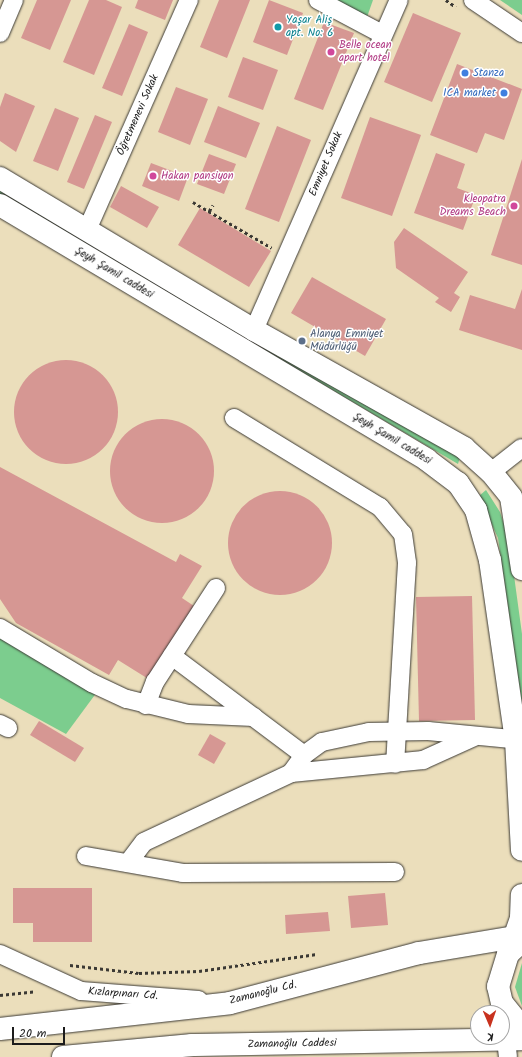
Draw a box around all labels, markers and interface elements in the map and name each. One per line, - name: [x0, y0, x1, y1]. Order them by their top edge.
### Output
- place label: Yaşar Aliş apt. No: 6: [286, 14, 333, 40]
- marker: Yaşar Aliş apt. No: 6: [273, 22, 283, 32]
- place label: Belle ocean apart hotel: [339, 39, 392, 65]
- marker: Belle ocean apart hotel: [326, 47, 336, 57]
- place label: Stanza: [473, 66, 504, 80]
- marker: Stanza: [460, 68, 470, 78]
- street label: Öğretmenevi Sokak: [114, 72, 162, 158]
- place label: ICA market: [443, 86, 496, 100]
- marker: ICA market: [499, 88, 509, 98]
- street label: Emniyet Sokak: [306, 130, 346, 198]
- place label: Hakan pansiyon: [161, 169, 234, 183]
- marker: Hakan pansiyon: [148, 171, 158, 181]
- place label: Kleopatra Dreams Beach: [439, 193, 506, 219]
- marker: Kleopatra Dreams Beach: [509, 201, 519, 211]
- street label: Şeyh Şamil caddesi: [72, 244, 156, 302]
- place label: Alanya Emniyet Müdürlüğü: [310, 328, 383, 354]
- marker: Alanya Emniyet Müdürlüğü: [297, 336, 307, 346]
- street label: Şeyh Şamil caddesi: [350, 410, 434, 468]
- street label: Zamanoğlu Cd.: [228, 978, 298, 1008]
- street label: Kızlarpınarı Cd.: [87, 985, 159, 1003]
- north arrow: [470, 1005, 510, 1045]
- scale bar: [14, 1019, 67, 1045]
- text: 20 m: [19, 1024, 46, 1043]
- text: K: [487, 1027, 494, 1045]
- street label: Zamanoğlu Caddesi: [247, 1037, 337, 1051]

